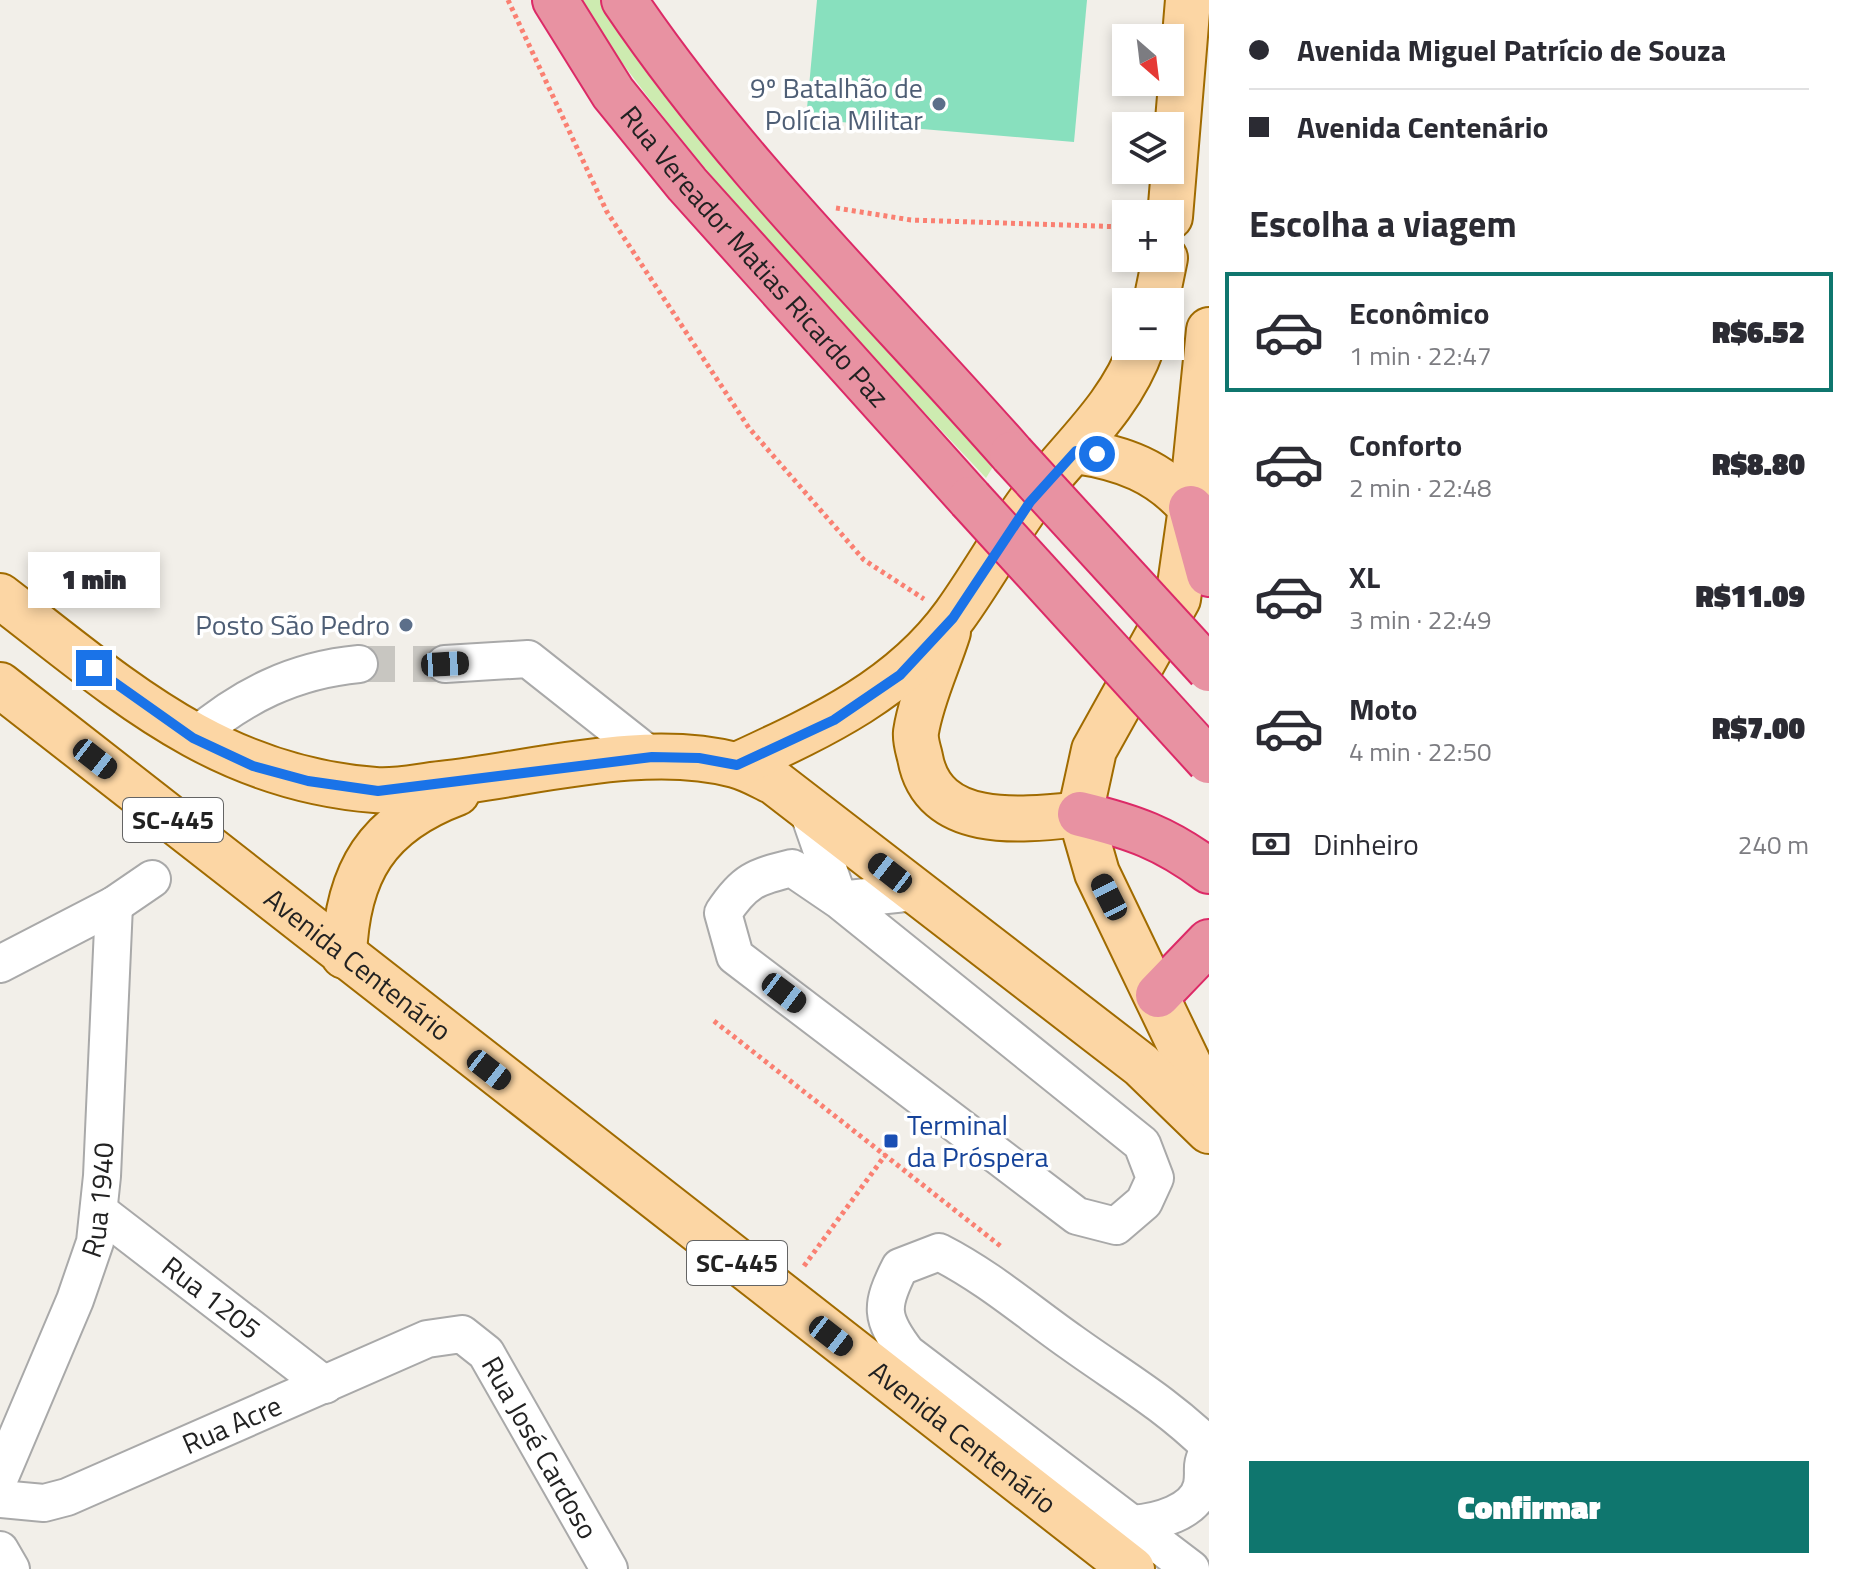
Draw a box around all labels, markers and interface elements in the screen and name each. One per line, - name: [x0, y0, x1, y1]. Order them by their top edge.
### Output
- north arrow: [1112, 24, 1184, 96]
- map controls: [1112, 24, 1184, 360]
- text: Avenida Miguel Patrício de Souza: [1297, 27, 1726, 73]
- place label: 9º Batalhão de Polícia Militar: [750, 66, 923, 141]
- marker: 9º Batalhão de Polícia Militar: [930, 95, 948, 113]
- street label: Rua Vereador Matias Ricardo Paz: [610, 96, 900, 417]
- text: Avenida Centenário: [1297, 104, 1548, 150]
- button: layers: [1112, 112, 1184, 184]
- text: Escolha a viagem: [1249, 196, 1517, 251]
- button: +: [1112, 200, 1184, 272]
- button: −: [1112, 288, 1184, 360]
- text: Econômico: [1349, 290, 1489, 336]
- icon: car: [1253, 296, 1325, 368]
- text: R$6.52: [1712, 309, 1805, 355]
- text: 1 min · 22:47: [1349, 336, 1492, 375]
- text: Conforto: [1349, 422, 1462, 468]
- icon: car: [1253, 428, 1325, 500]
- route start: [1079, 436, 1115, 472]
- text: R$8.80: [1712, 441, 1805, 487]
- text: 2 min · 22:48: [1349, 468, 1492, 507]
- callout: 1 min: [28, 552, 160, 608]
- text: XL: [1349, 554, 1380, 600]
- text: 1 min: [62, 560, 126, 599]
- icon: car: [1253, 560, 1325, 632]
- text: R$11.09: [1696, 573, 1805, 619]
- text: 3 min · 22:49: [1349, 600, 1492, 639]
- place label: Posto São Pedro: [195, 603, 390, 646]
- marker: Posto São Pedro: [397, 616, 415, 634]
- route end: [76, 650, 112, 686]
- car: [420, 651, 470, 677]
- text: Moto: [1349, 686, 1417, 732]
- icon: car: [1253, 692, 1325, 764]
- text: R$7.00: [1712, 705, 1805, 751]
- text: 4 min · 22:50: [1349, 732, 1492, 771]
- car: [69, 735, 121, 783]
- road number: SC-445: [123, 798, 223, 842]
- text: Dinheiro: [1313, 821, 1419, 867]
- icon: cash: [1249, 822, 1293, 866]
- text: 240 m: [1738, 825, 1809, 864]
- car: [864, 849, 916, 897]
- car: [1087, 870, 1131, 924]
- street label: Avenida Centenário: [255, 877, 461, 1051]
- car: [758, 969, 810, 1017]
- car: [463, 1046, 515, 1094]
- place label: Terminal da Próspera: [907, 1103, 1048, 1178]
- marker: Terminal da Próspera: [882, 1132, 900, 1150]
- street label: Rua 1940: [69, 1142, 124, 1263]
- road number: SC-445: [687, 1241, 787, 1285]
- street label: Rua 1205: [153, 1245, 270, 1349]
- car: [805, 1312, 857, 1360]
- street label: Rua José Cardoso: [471, 1348, 610, 1547]
- street label: Avenida Centenário: [861, 1350, 1066, 1524]
- street label: Rua Acre: [175, 1383, 288, 1465]
- button: Confirmar: [1249, 1461, 1809, 1553]

